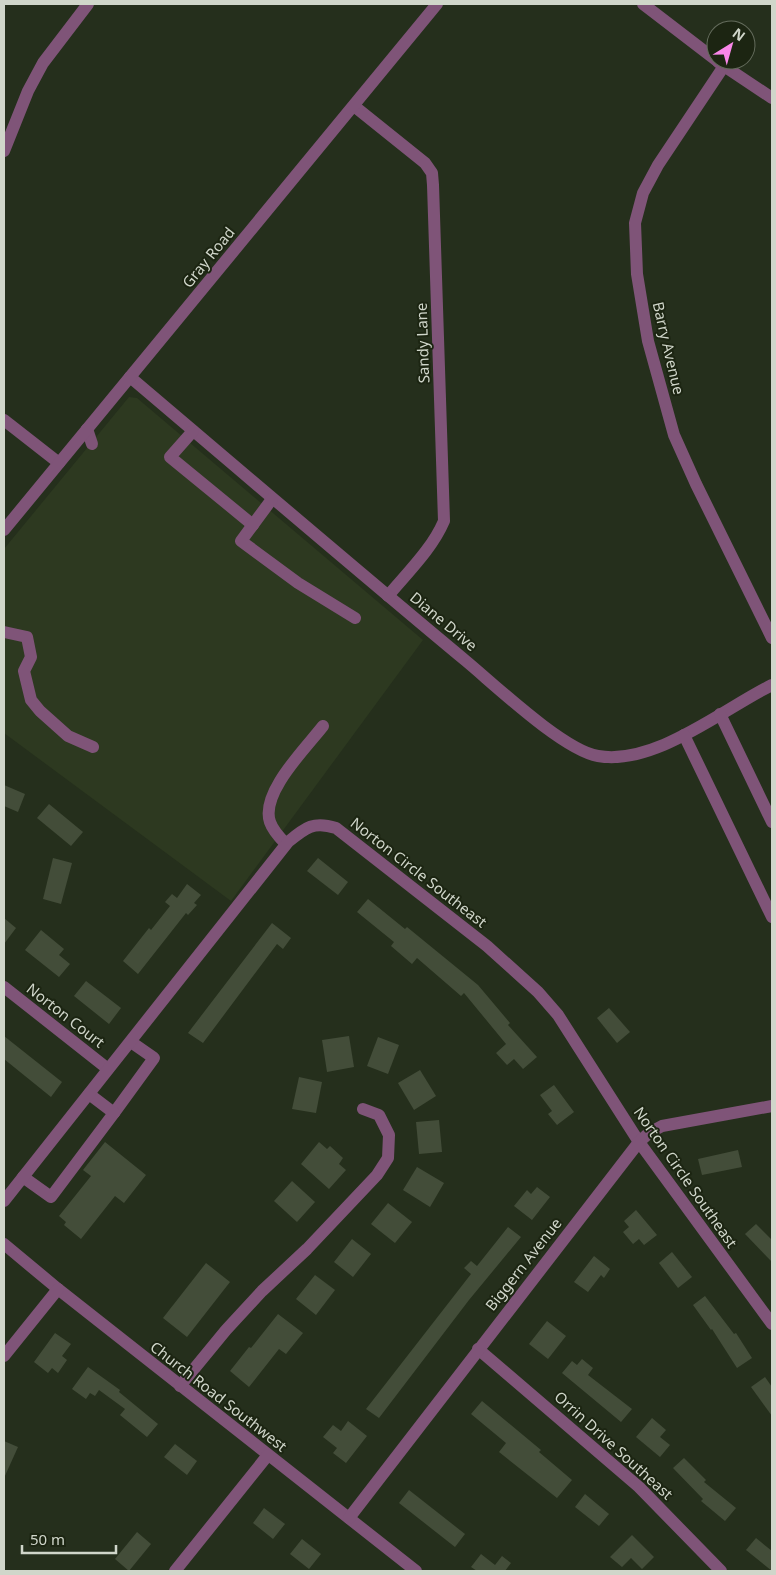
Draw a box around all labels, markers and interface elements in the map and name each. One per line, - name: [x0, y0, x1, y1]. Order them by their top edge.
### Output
- north arrow: [706, 20, 756, 70]
- text: N: [729, 23, 749, 45]
- street label: Gray Road: [177, 222, 239, 292]
- street label: Barry Avenue: [649, 300, 689, 396]
- street label: Sandy Lane: [411, 302, 433, 384]
- street label: Diane Drive: [406, 587, 482, 655]
- street label: Norton Circle Southeast: [347, 812, 492, 932]
- street label: Norton Court: [23, 978, 110, 1052]
- street label: Norton Circle Southeast: [630, 1103, 743, 1252]
- street label: Biggern Avenue: [480, 1213, 566, 1315]
- street label: Church Road Southwest: [147, 1336, 292, 1456]
- street label: Orrin Drive Southeast: [550, 1386, 678, 1504]
- scale bar: [22, 1522, 116, 1554]
- text: 50 m: [30, 1529, 65, 1549]

